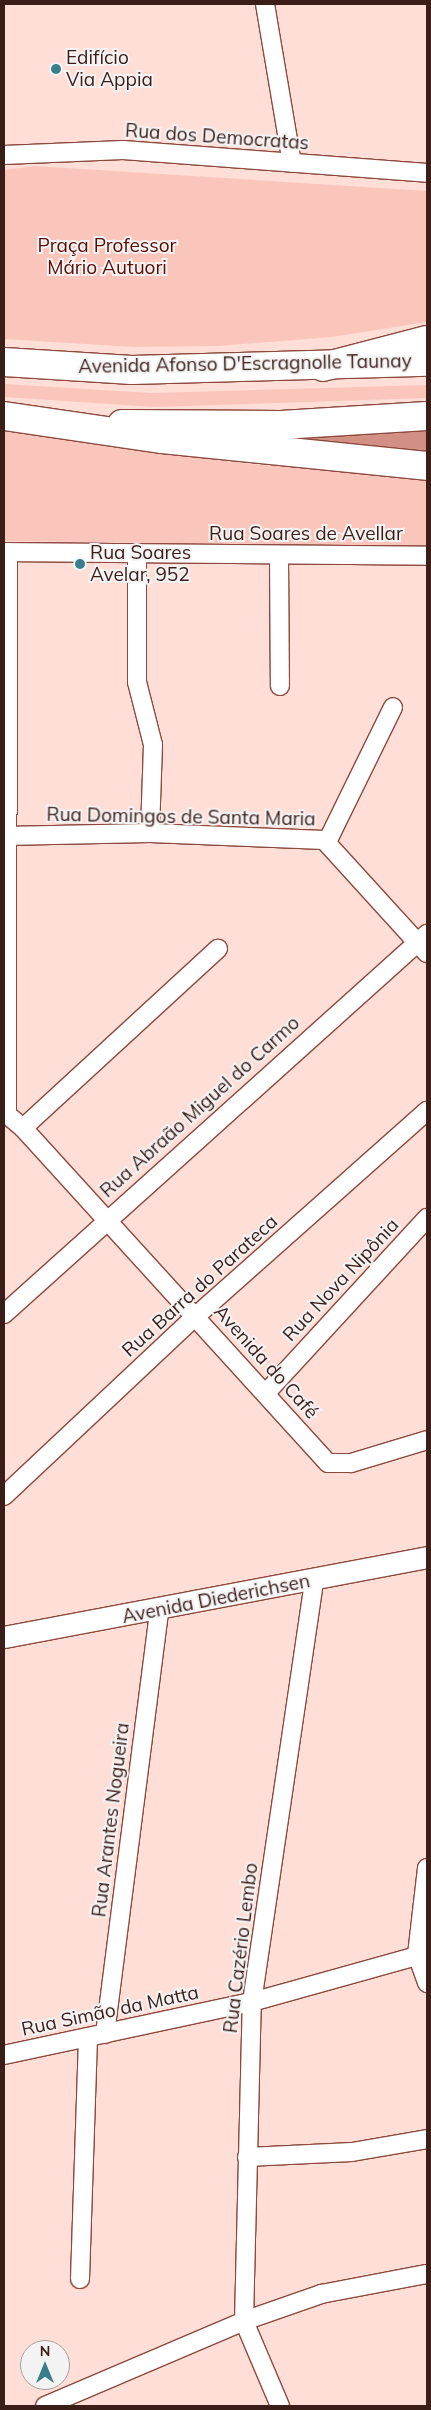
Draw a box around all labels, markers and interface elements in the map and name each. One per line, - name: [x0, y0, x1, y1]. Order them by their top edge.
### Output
- place label: Edifício Via Appia: [66, 47, 153, 91]
- marker: Edifício Via Appia: [50, 63, 62, 75]
- street label: Rua dos Democratas: [124, 119, 310, 155]
- park label: Praça Professor Mário Autuori: [38, 235, 176, 279]
- street label: Avenida Afonso D'Escragnolle Taunay: [78, 350, 412, 378]
- street label: Rua Soares de Avellar: [209, 523, 403, 545]
- place label: Rua Soares Avelar, 952: [90, 542, 191, 586]
- marker: Rua Soares Avelar, 952: [74, 558, 86, 570]
- street label: Rua Domingos de Santa Maria: [46, 803, 316, 831]
- street label: Rua Abraão Miguel do Carmo: [96, 1012, 304, 1202]
- street label: Rua Barra do Parateca: [118, 1210, 282, 1362]
- street label: Rua Nova Nipônia: [278, 1214, 404, 1346]
- street label: Avenida do Café: [209, 1301, 323, 1423]
- street label: Avenida Diederichsen: [120, 1570, 312, 1628]
- street label: Rua Arantes Nogueira: [88, 1722, 134, 1918]
- street label: Rua Cazério Lembo: [219, 1862, 263, 2034]
- street label: Rua Simão da Matta: [19, 1981, 201, 2041]
- north arrow: [20, 2340, 70, 2390]
- text: N: [40, 2342, 50, 2360]

